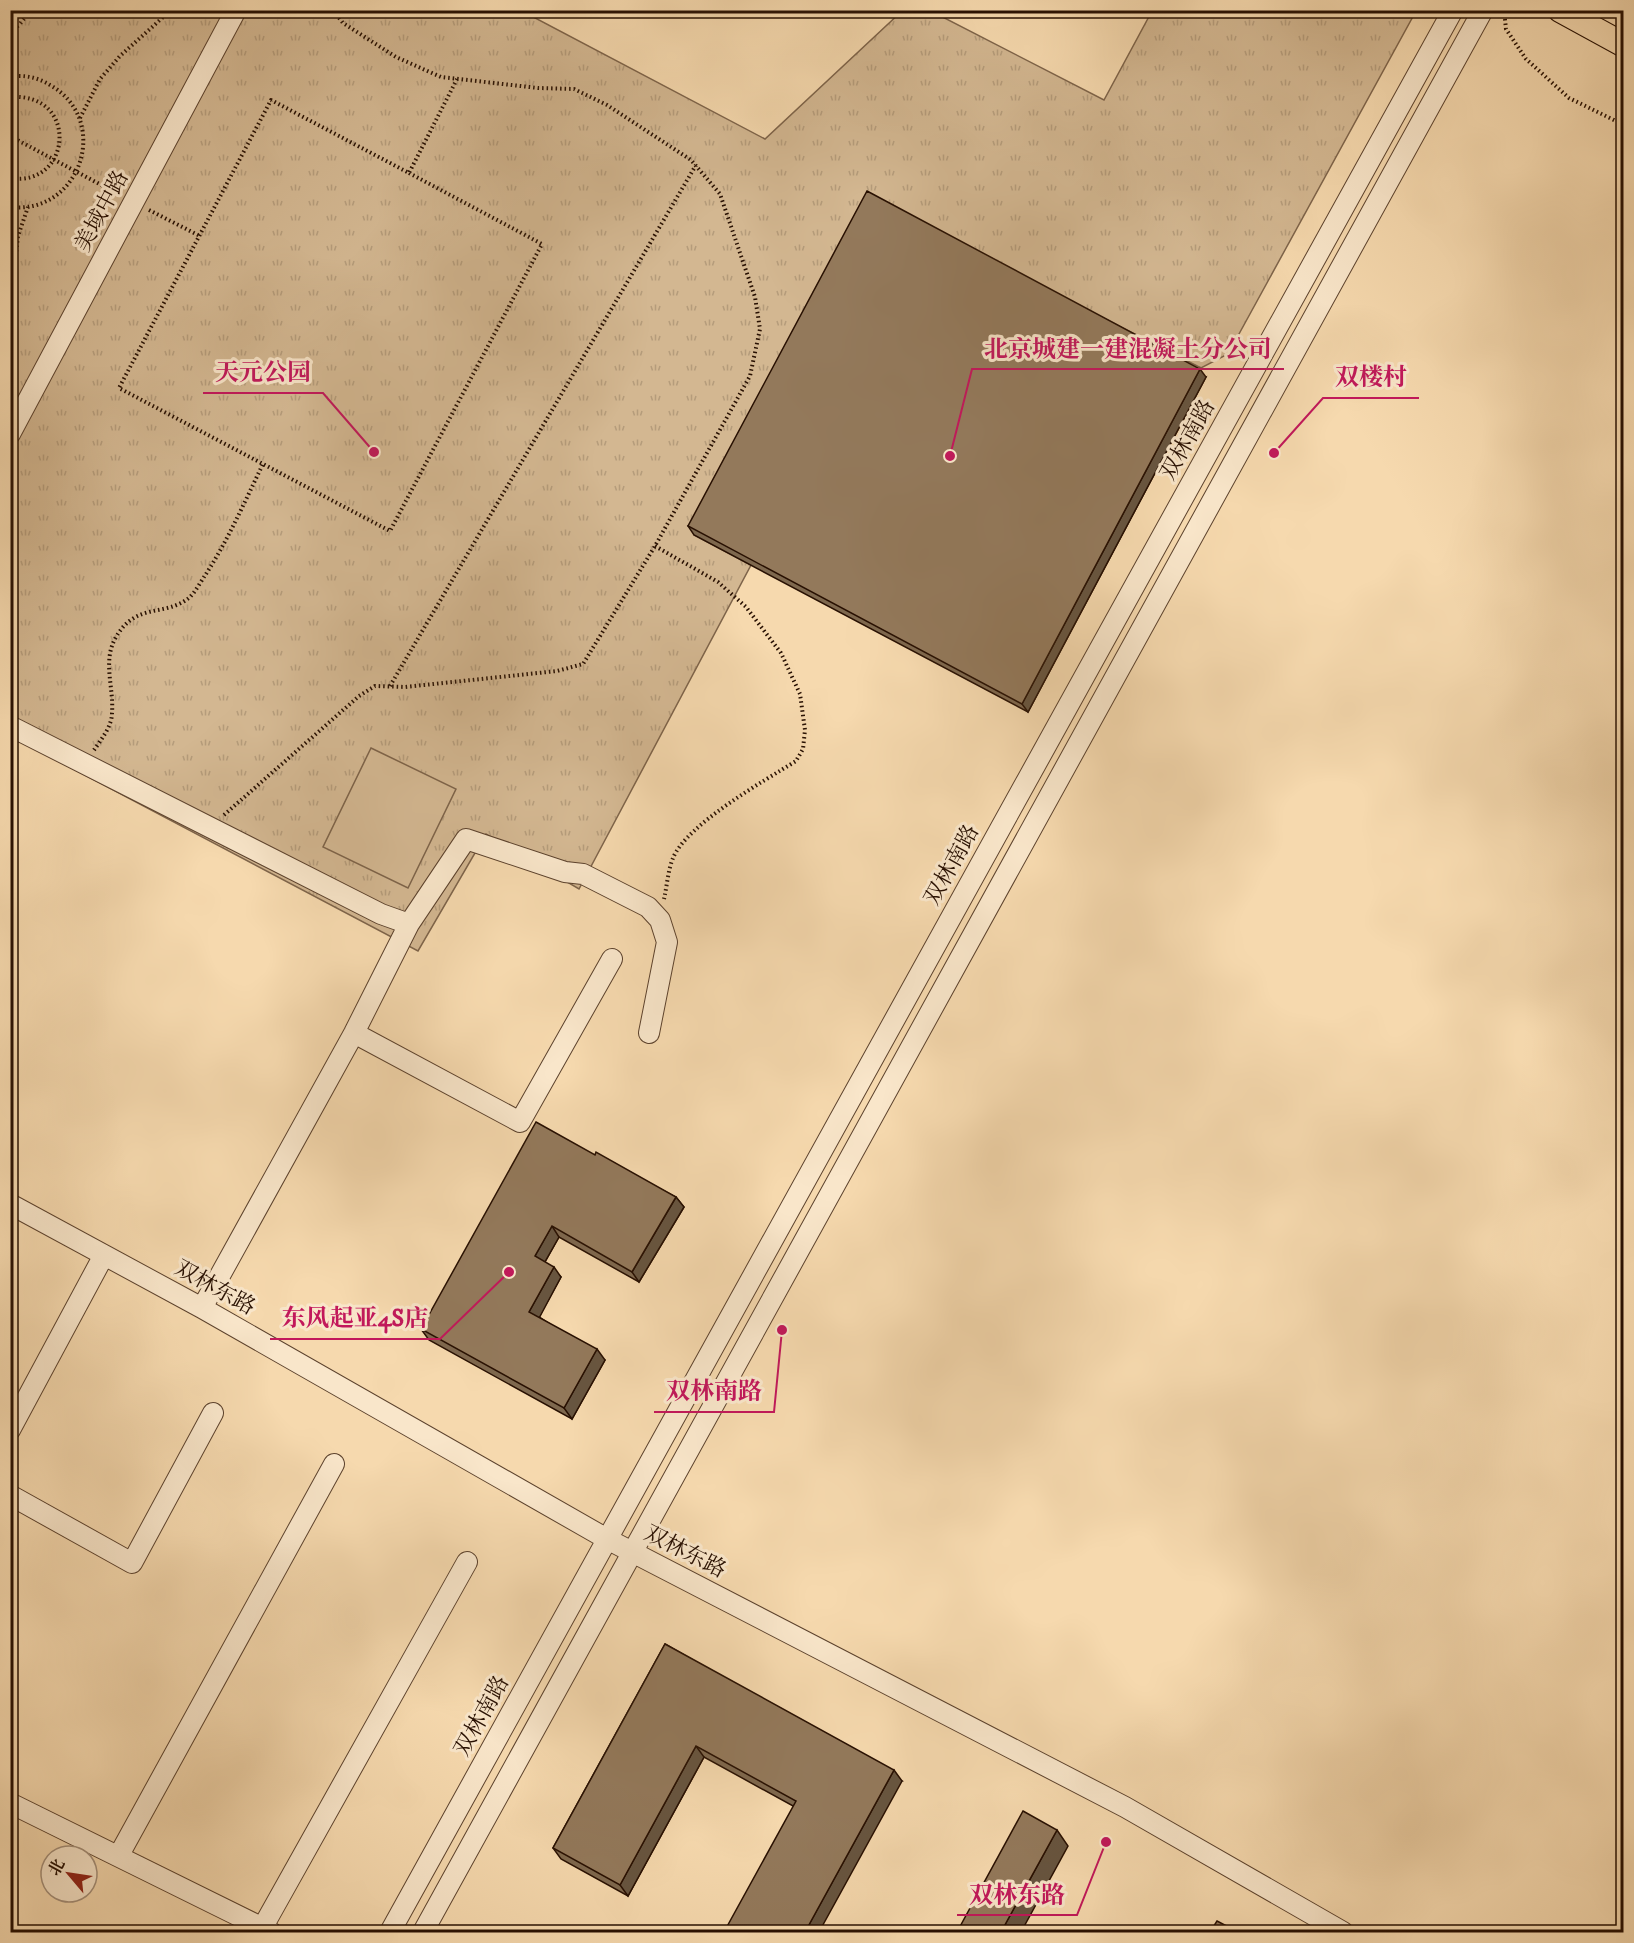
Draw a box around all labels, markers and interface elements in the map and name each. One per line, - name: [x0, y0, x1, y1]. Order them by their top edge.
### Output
- street label: 美域中路: [69, 166, 135, 256]
- callout: 北京城建一建混凝土分公司: [972, 327, 1284, 369]
- text: 北京城建一建混凝土分公司: [984, 335, 1272, 365]
- callout: 天元公园: [203, 351, 323, 393]
- callout: 双楼村: [1323, 356, 1419, 398]
- text: 天元公园: [215, 358, 311, 388]
- text: 双楼村: [1335, 363, 1407, 393]
- street label: 双林南路: [1155, 395, 1221, 485]
- street label: 双林南路: [919, 820, 985, 910]
- street label: 双林东路: [170, 1255, 260, 1321]
- callout: 东风起亚4S店: [270, 1297, 440, 1339]
- text: 东风起亚4S店: [282, 1304, 428, 1334]
- callout: 双林南路: [654, 1370, 774, 1412]
- text: 双林南路: [666, 1377, 762, 1407]
- street label: 双林东路: [640, 1520, 730, 1584]
- street label: 双林南路: [449, 1671, 515, 1761]
- north arrow: [39, 1844, 99, 1904]
- text: 北: [44, 1855, 69, 1879]
- callout: 双林东路: [957, 1873, 1077, 1915]
- text: 双林东路: [969, 1881, 1065, 1911]

